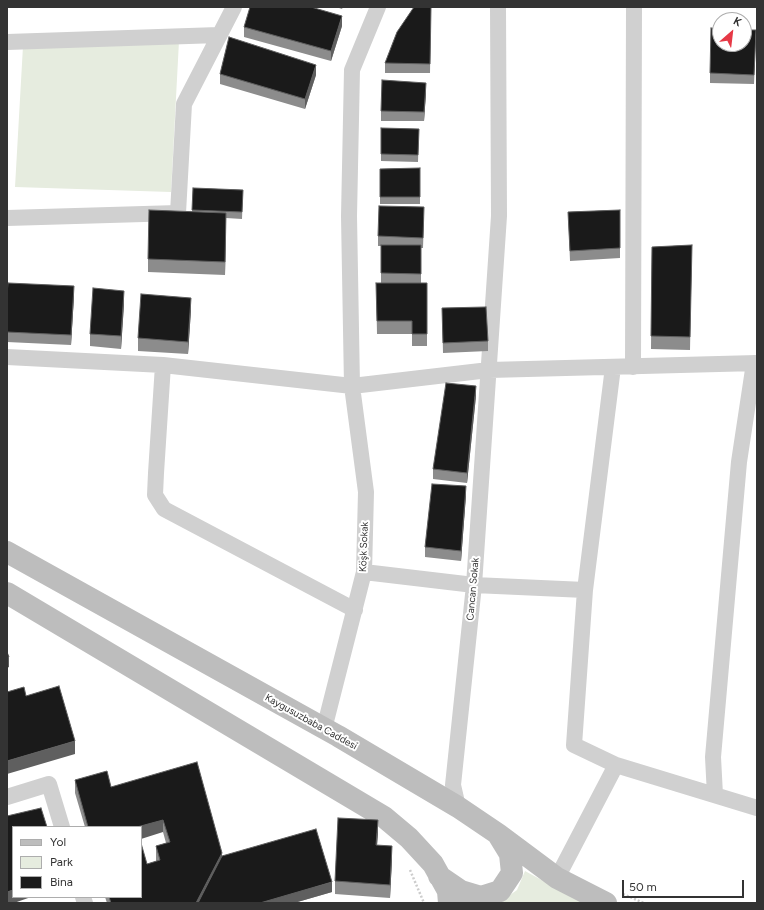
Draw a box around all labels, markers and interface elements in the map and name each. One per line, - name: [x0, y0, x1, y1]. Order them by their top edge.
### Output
- north arrow: [712, 12, 752, 52]
- text: K: [731, 14, 744, 29]
- street label: Köşk Sokak: [357, 522, 371, 572]
- street label: Cancan Sokak: [464, 557, 482, 621]
- street label: Kaygusuzbaba Caddesi: [263, 692, 359, 752]
- legend: [12, 826, 142, 898]
- text: Yol: [50, 835, 66, 849]
- text: Park: [50, 855, 73, 869]
- scale bar: [624, 872, 746, 898]
- text: Bina: [50, 875, 73, 889]
- text: 50 m: [629, 880, 657, 894]

